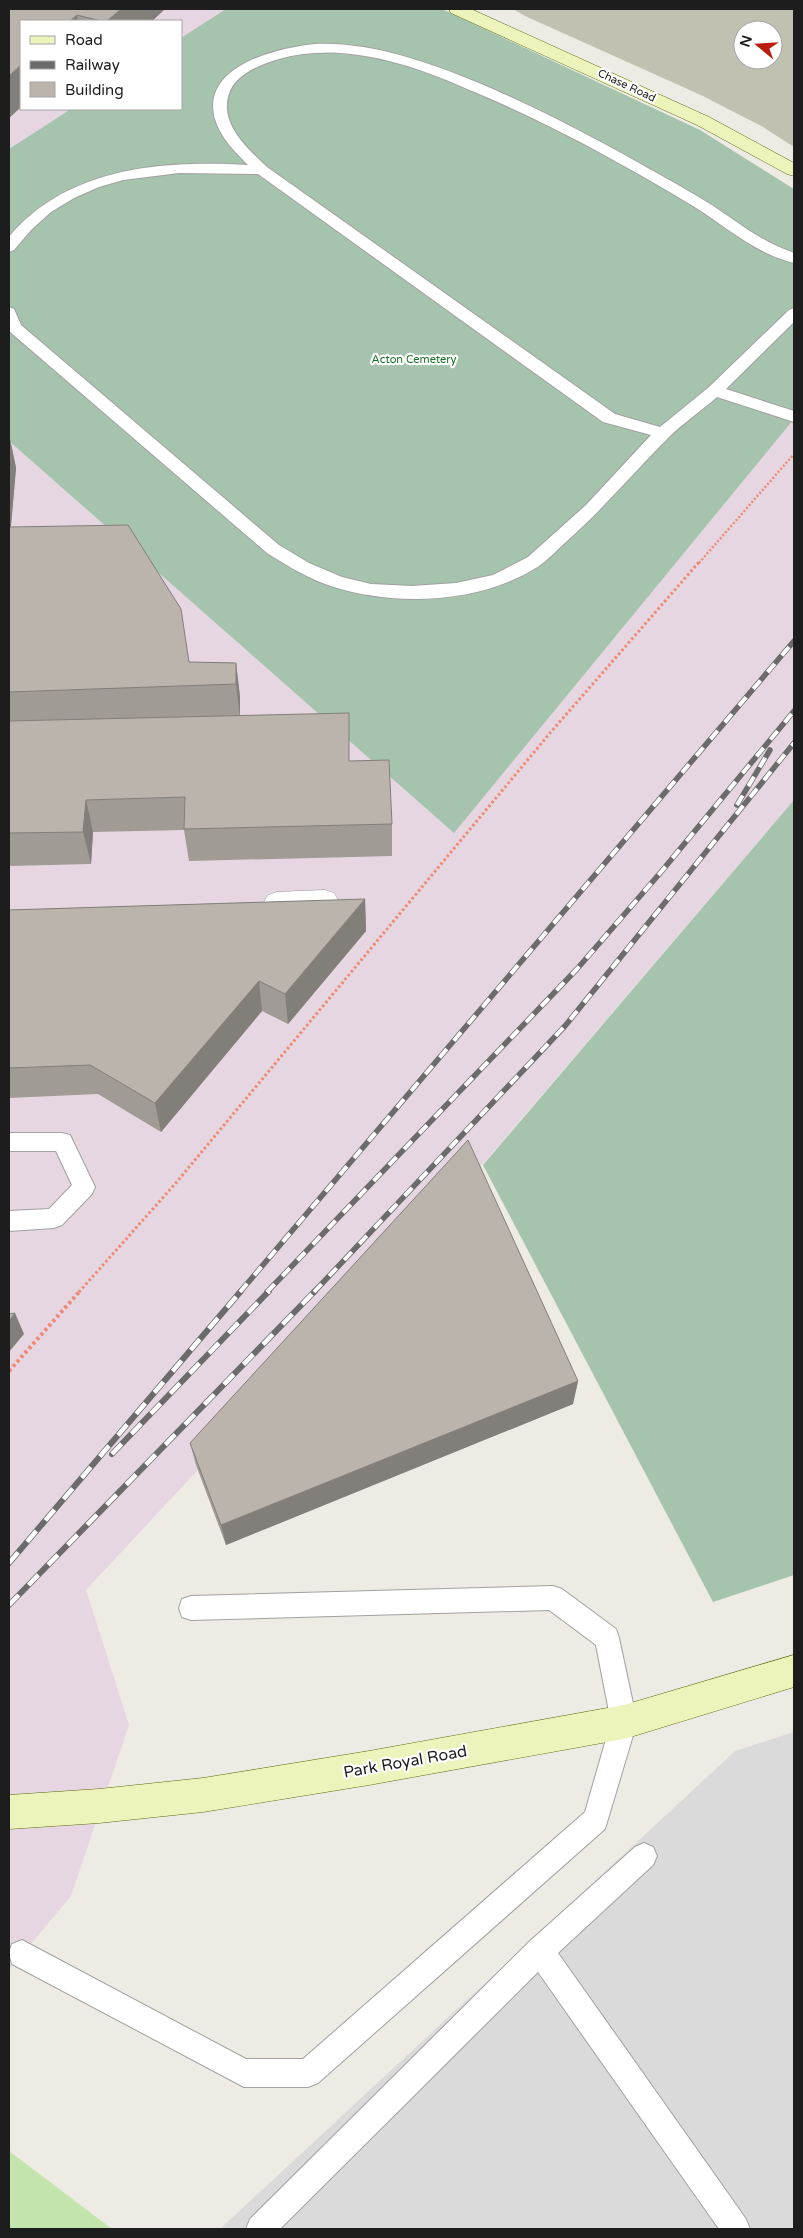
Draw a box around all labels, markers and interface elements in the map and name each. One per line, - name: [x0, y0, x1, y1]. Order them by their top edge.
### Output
- legend: [20, 20, 182, 110]
- north arrow: [733, 20, 783, 70]
- text: Road: [65, 31, 103, 49]
- text: N: [736, 33, 756, 49]
- text: Railway: [65, 56, 120, 74]
- street label: Chase Road: [596, 66, 658, 105]
- text: Building: [65, 81, 124, 99]
- park label: Acton Cemetery: [372, 353, 456, 366]
- street label: Park Royal Road: [342, 1741, 469, 1783]

